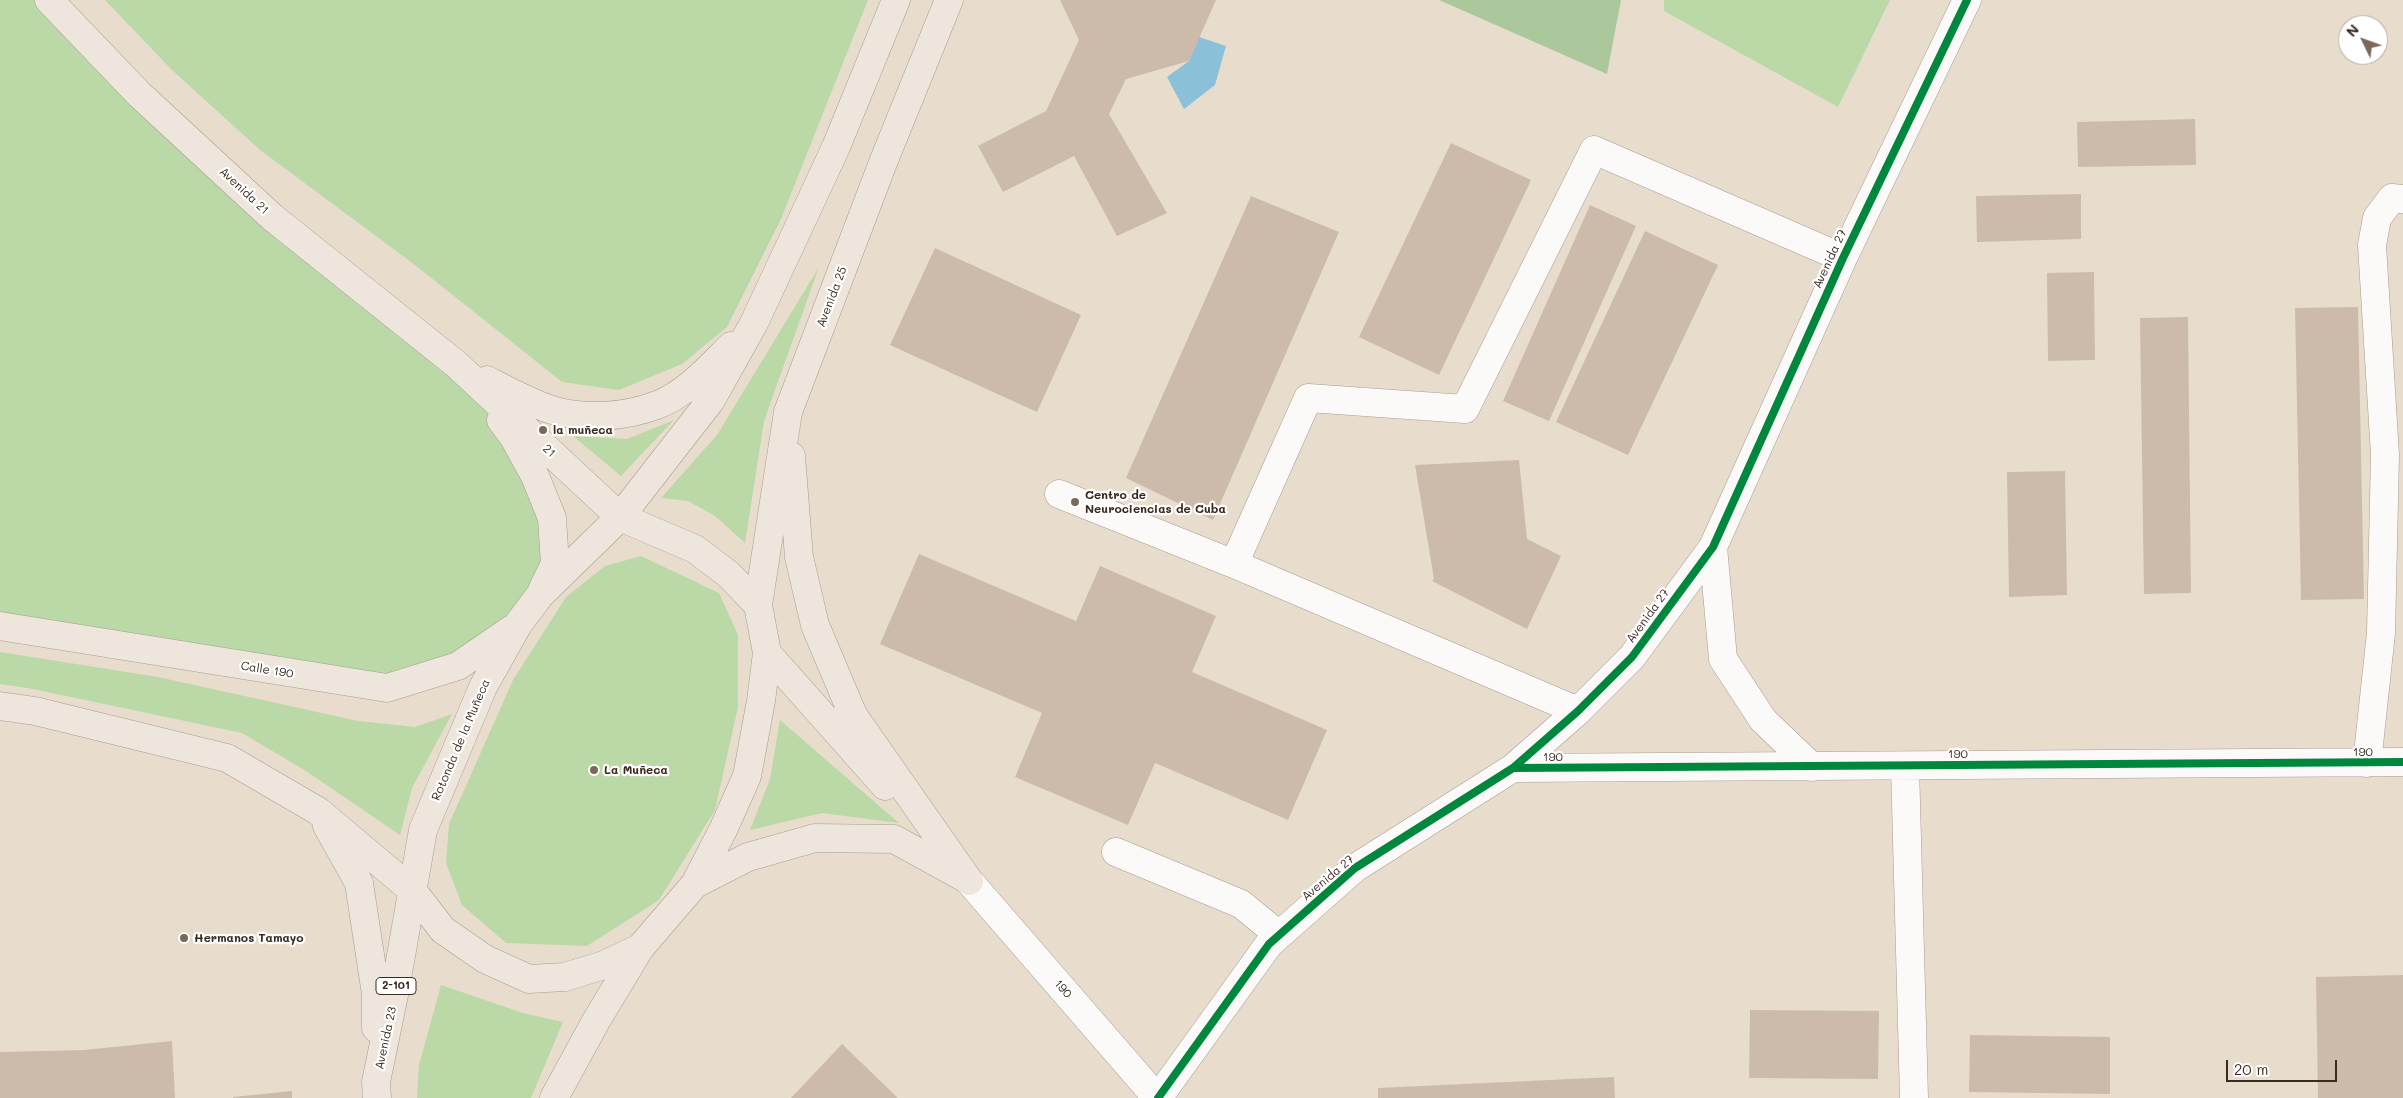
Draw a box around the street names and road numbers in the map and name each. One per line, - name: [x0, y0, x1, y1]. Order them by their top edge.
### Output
- street label: Avenida 21: [216, 165, 272, 217]
- street label: Avenida 27: [1810, 227, 1850, 291]
- street label: Avenida 25: [814, 265, 850, 329]
- street label: 21: [540, 442, 558, 460]
- street label: Avenida 27: [1624, 586, 1672, 646]
- street label: Calle 190: [240, 659, 294, 681]
- street label: Rotonda de la Muñeca: [429, 677, 493, 803]
- street label: 190: [2353, 745, 2373, 759]
- street label: 190: [1948, 747, 1968, 761]
- street label: 190: [1543, 750, 1563, 764]
- street label: Avenida 27: [1299, 852, 1357, 904]
- street label: 190: [1051, 977, 1075, 1001]
- road number: 2-101: [376, 978, 416, 994]
- street label: Avenida 23: [372, 1005, 400, 1071]

